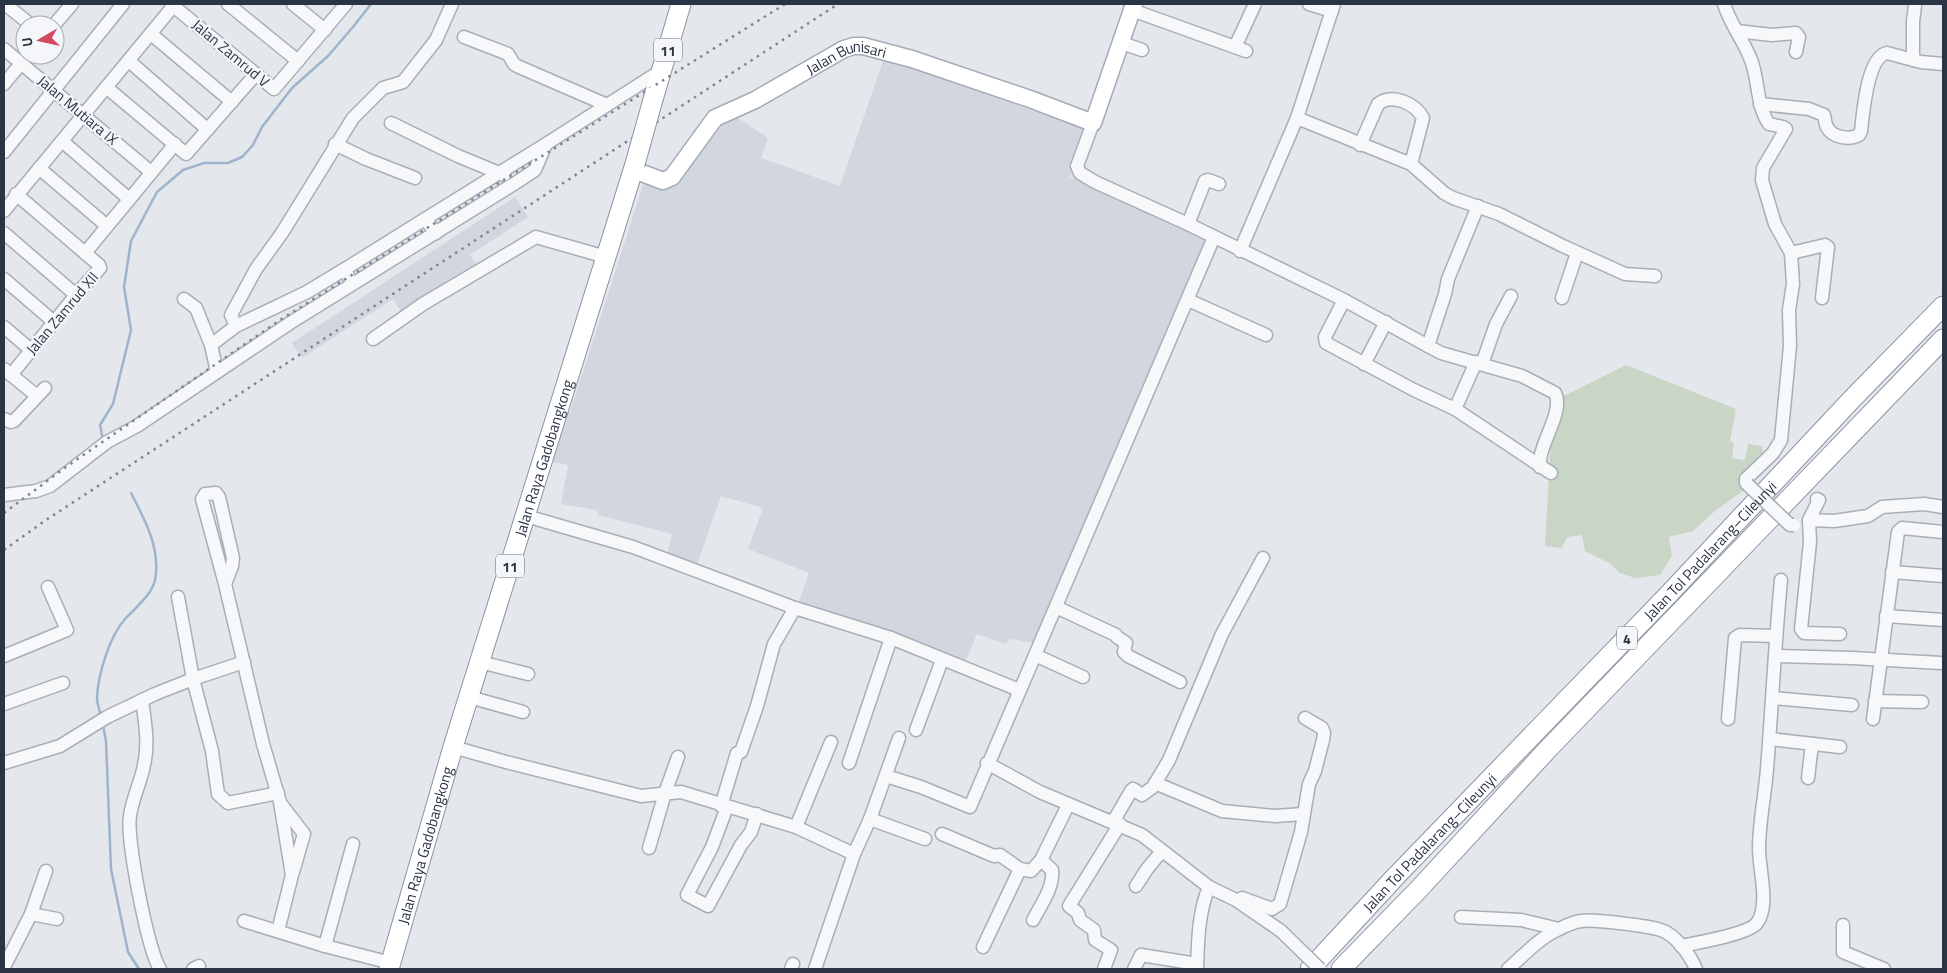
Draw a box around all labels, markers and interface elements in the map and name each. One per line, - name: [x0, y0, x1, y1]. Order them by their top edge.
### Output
- street label: Jalan Zamrud V: [187, 14, 275, 93]
- north arrow: [15, 15, 65, 65]
- street label: Jalan Bunisari: [802, 35, 889, 80]
- text: U: [16, 36, 38, 48]
- road number: 11: [654, 38, 682, 62]
- street label: Jalan Mutiara IX: [33, 69, 124, 151]
- street label: Jalan Zamrud XII: [20, 266, 104, 360]
- street label: Jalan Raya Gadobangkong: [508, 376, 579, 539]
- street label: Jalan Tol Padalarang–Cileunyi: [1638, 475, 1782, 625]
- road number: 11: [496, 554, 524, 578]
- road number: 4: [1617, 626, 1637, 650]
- street label: Jalan Raya Gadobangkong: [391, 763, 458, 927]
- street label: Jalan Tol Padalarang–Cileunyi: [1357, 768, 1502, 917]

